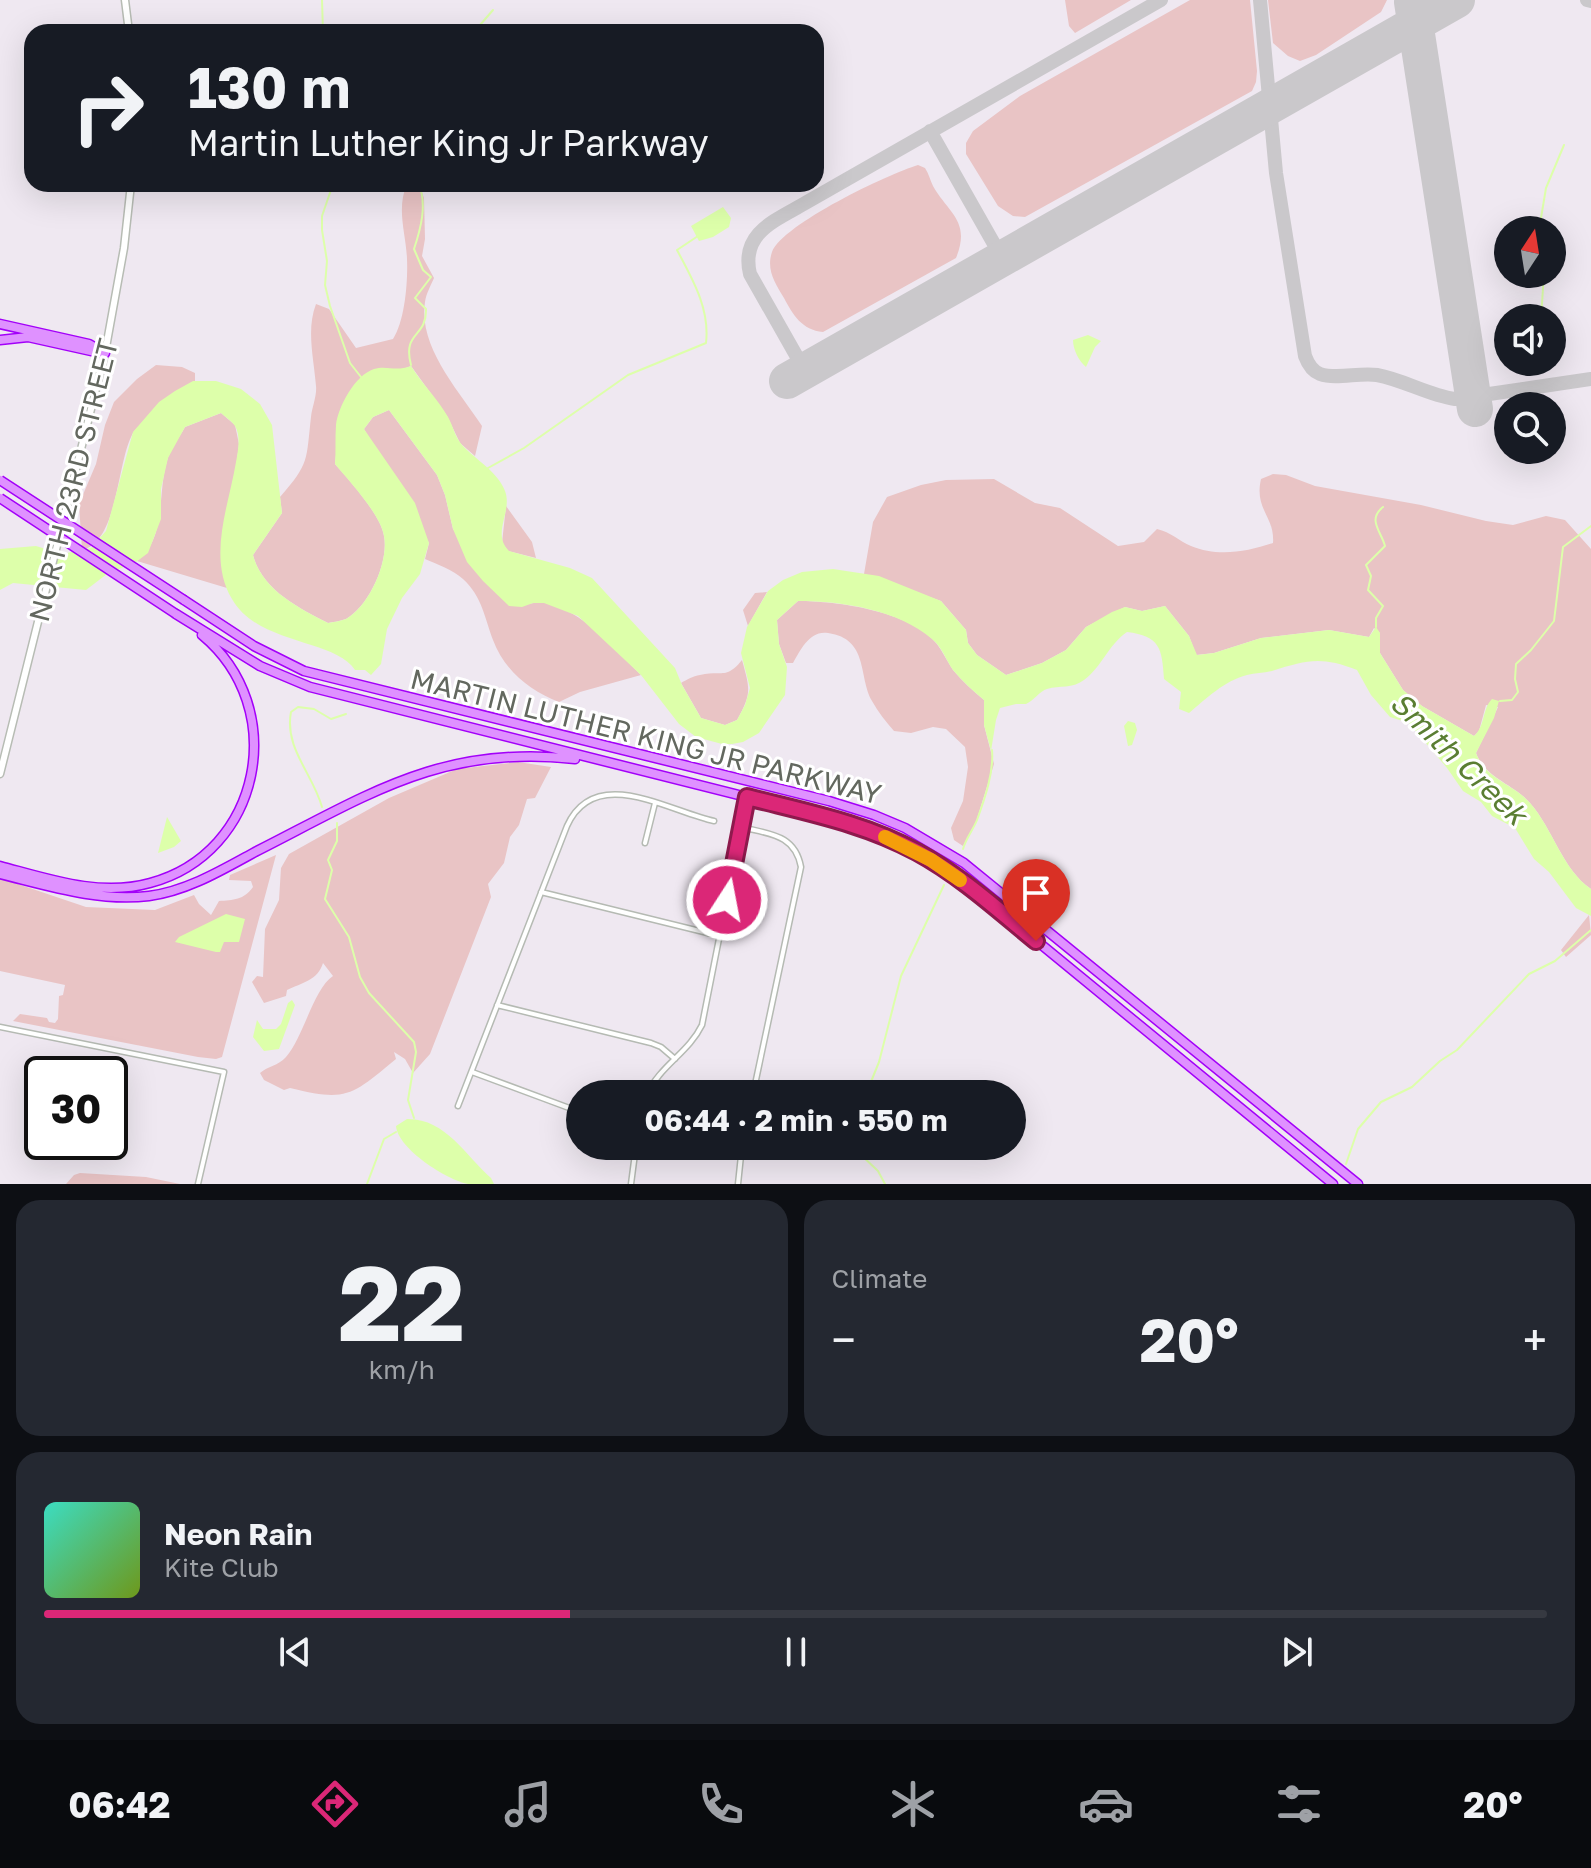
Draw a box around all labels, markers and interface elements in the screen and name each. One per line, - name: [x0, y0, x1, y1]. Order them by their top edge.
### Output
- text: 130 m: [188, 53, 350, 120]
- icon: right: [56, 56, 160, 160]
- text: Martin Luther King Jr Parkway: [188, 121, 709, 164]
- north arrow: [1494, 216, 1566, 288]
- map controls: [1494, 216, 1566, 464]
- button: sound: [1494, 304, 1566, 376]
- street label: NORTH 23RD STREET: [22, 335, 124, 625]
- button: search: [1494, 392, 1566, 464]
- street label: MARTIN LUTHER KING JR PARKWAY: [407, 661, 885, 811]
- water label: Smith Creek: [1383, 684, 1537, 834]
- position arrow: [685, 858, 769, 942]
- pin: [1002, 859, 1070, 941]
- icon: arrive: [1014, 871, 1058, 915]
- speed limit sign: 30: [24, 1056, 128, 1160]
- text: 06:44 · 2 min · 550 m: [644, 1102, 948, 1138]
- text: 22: [338, 1239, 465, 1364]
- text: Climate: [832, 1263, 927, 1294]
- text: 20°: [1140, 1303, 1239, 1375]
- text: −: [832, 1313, 856, 1366]
- text: +: [1523, 1313, 1547, 1366]
- text: km/h: [369, 1354, 435, 1385]
- text: Neon Rain: [164, 1516, 312, 1552]
- text: Kite Club: [164, 1552, 279, 1583]
- icon: previous: [273, 1630, 317, 1674]
- icon: pause: [774, 1630, 818, 1674]
- icon: next: [1275, 1630, 1319, 1674]
- icon: directions: [307, 1776, 363, 1832]
- icon: music: [500, 1776, 556, 1832]
- icon: phone: [693, 1776, 749, 1832]
- icon: climate: [885, 1776, 941, 1832]
- icon: car: [1078, 1776, 1134, 1832]
- icon: filters: [1271, 1776, 1327, 1832]
- text: 06:42: [68, 1783, 171, 1826]
- text: 20°: [1463, 1783, 1523, 1826]

